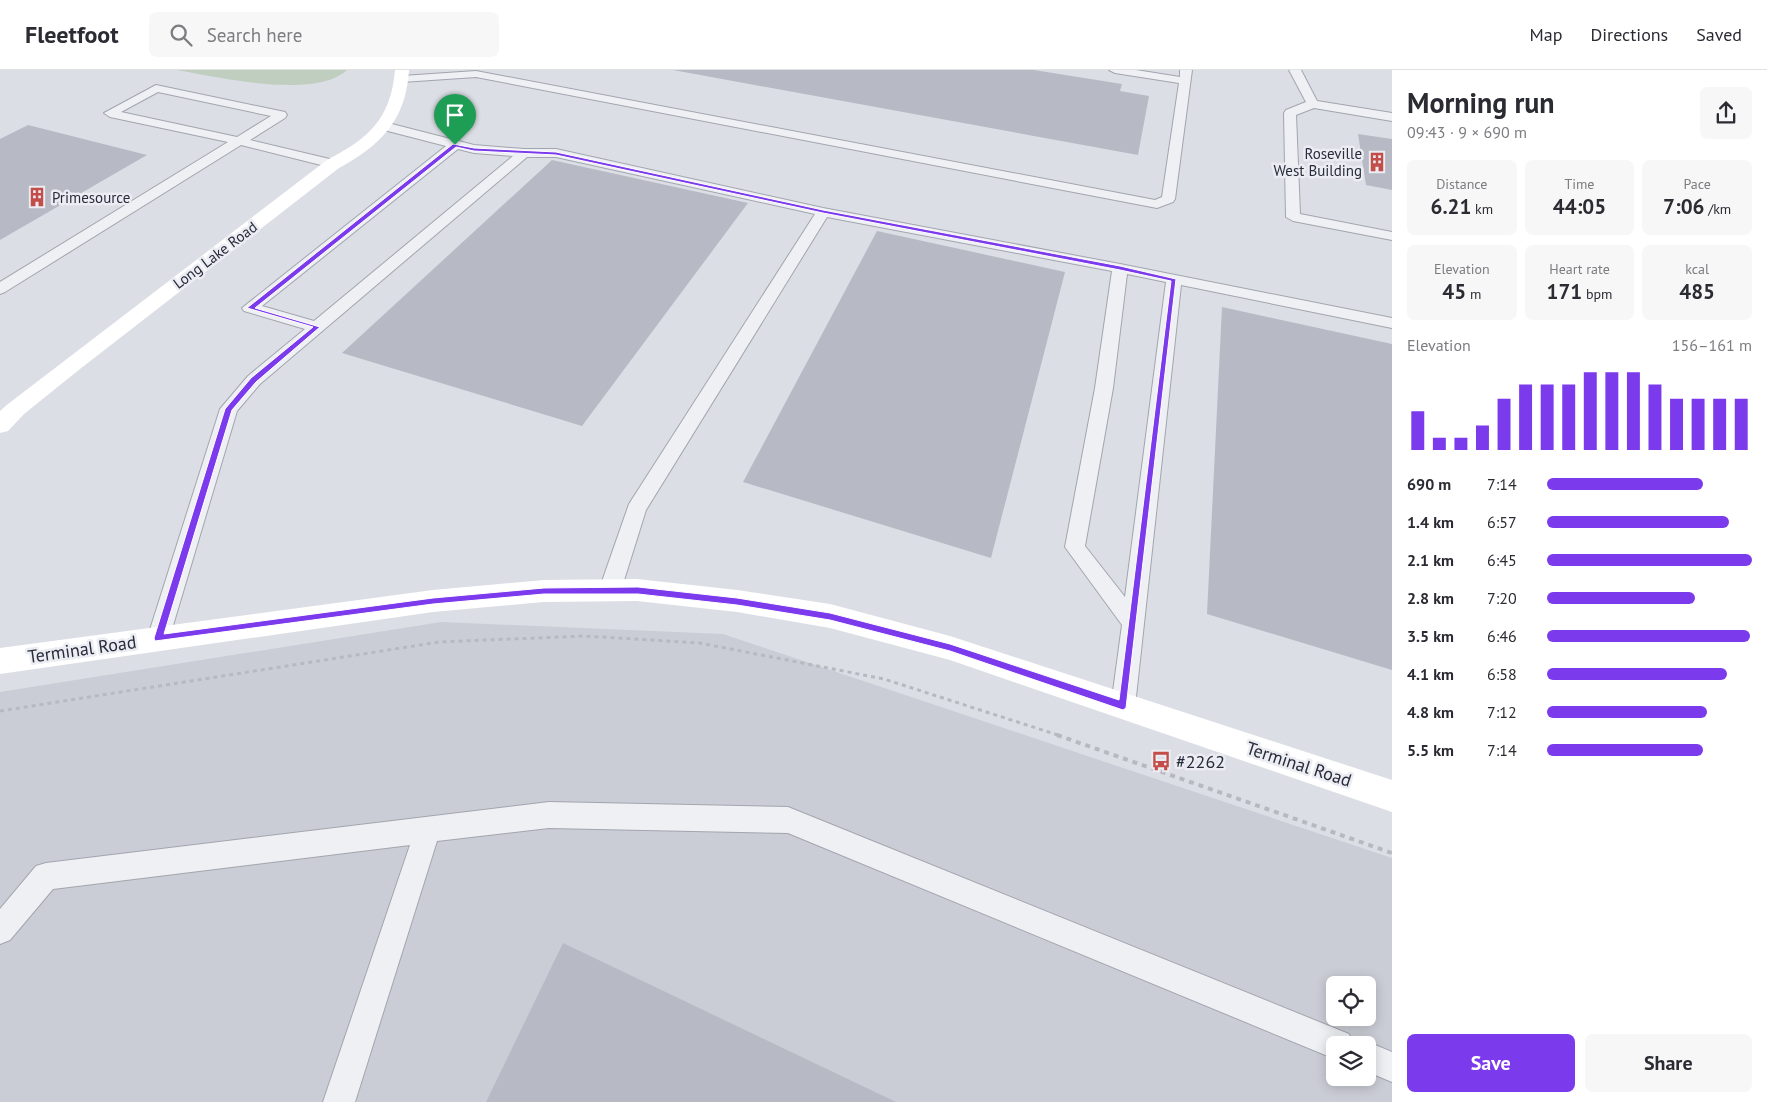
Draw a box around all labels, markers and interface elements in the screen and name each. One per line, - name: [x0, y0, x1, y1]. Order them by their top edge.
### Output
- search box: [149, 12, 499, 57]
- text: Fleetfoot: [25, 19, 119, 50]
- icon: search: [167, 21, 195, 49]
- text: Search here: [207, 23, 302, 47]
- text: Map: [1530, 23, 1562, 46]
- text: Directions: [1590, 23, 1668, 46]
- text: Saved: [1696, 23, 1742, 46]
- text: Morning run: [1407, 84, 1555, 121]
- button: share: [1700, 87, 1752, 139]
- pin: [434, 94, 476, 145]
- icon: arrive: [441, 101, 469, 129]
- text: 09:43 · 9 × 690 m: [1407, 122, 1527, 142]
- place label: Roseville West Building: [1274, 144, 1362, 180]
- building icon: Roseville West Building: [1366, 151, 1388, 173]
- text: Distance: [1436, 175, 1487, 193]
- text: Time: [1564, 175, 1595, 193]
- text: Pace: [1683, 175, 1711, 193]
- building icon: Primesource: [26, 186, 48, 208]
- place label: Primesource: [52, 188, 130, 207]
- text: 6.21: [1430, 193, 1471, 220]
- text: 44:05: [1553, 193, 1606, 220]
- text: 7:06: [1663, 193, 1704, 220]
- text: km: [1471, 200, 1493, 218]
- text: /km: [1704, 200, 1731, 218]
- street label: Long Lake Road: [169, 217, 261, 293]
- text: Elevation: [1434, 260, 1490, 278]
- text: Heart rate: [1549, 260, 1610, 278]
- text: kcal: [1685, 260, 1709, 278]
- text: 45: [1442, 278, 1466, 305]
- text: 171: [1547, 278, 1582, 305]
- text: 485: [1679, 278, 1715, 305]
- text: m: [1466, 285, 1481, 303]
- text: bpm: [1582, 285, 1612, 303]
- text: Elevation: [1407, 335, 1471, 355]
- text: 156–161 m: [1672, 335, 1752, 355]
- text: 690 m: [1407, 474, 1451, 494]
- text: 7:14: [1487, 474, 1517, 494]
- text: 1.4 km: [1407, 512, 1454, 532]
- text: 6:57: [1487, 512, 1517, 532]
- text: 2.1 km: [1407, 550, 1454, 570]
- text: 6:45: [1487, 550, 1517, 570]
- text: 2.8 km: [1407, 588, 1454, 608]
- text: 7:20: [1487, 588, 1517, 608]
- text: 3.5 km: [1407, 626, 1454, 646]
- text: 6:46: [1487, 626, 1517, 646]
- street label: Terminal Road: [26, 630, 138, 668]
- text: 4.1 km: [1407, 664, 1454, 684]
- text: 6:58: [1487, 664, 1517, 684]
- text: 4.8 km: [1407, 702, 1454, 722]
- text: 7:12: [1487, 702, 1517, 722]
- street label: Terminal Road: [1243, 736, 1355, 792]
- text: 5.5 km: [1407, 740, 1454, 760]
- text: 7:14: [1487, 740, 1517, 760]
- bus stop icon: #2262: [1150, 750, 1172, 772]
- place label: #2262: [1176, 750, 1225, 773]
- map controls: [1326, 976, 1376, 1086]
- button: locate: [1326, 976, 1376, 1026]
- button: Save: [1407, 1034, 1575, 1092]
- button: Share: [1585, 1034, 1752, 1092]
- button: layers: [1326, 1036, 1376, 1086]

